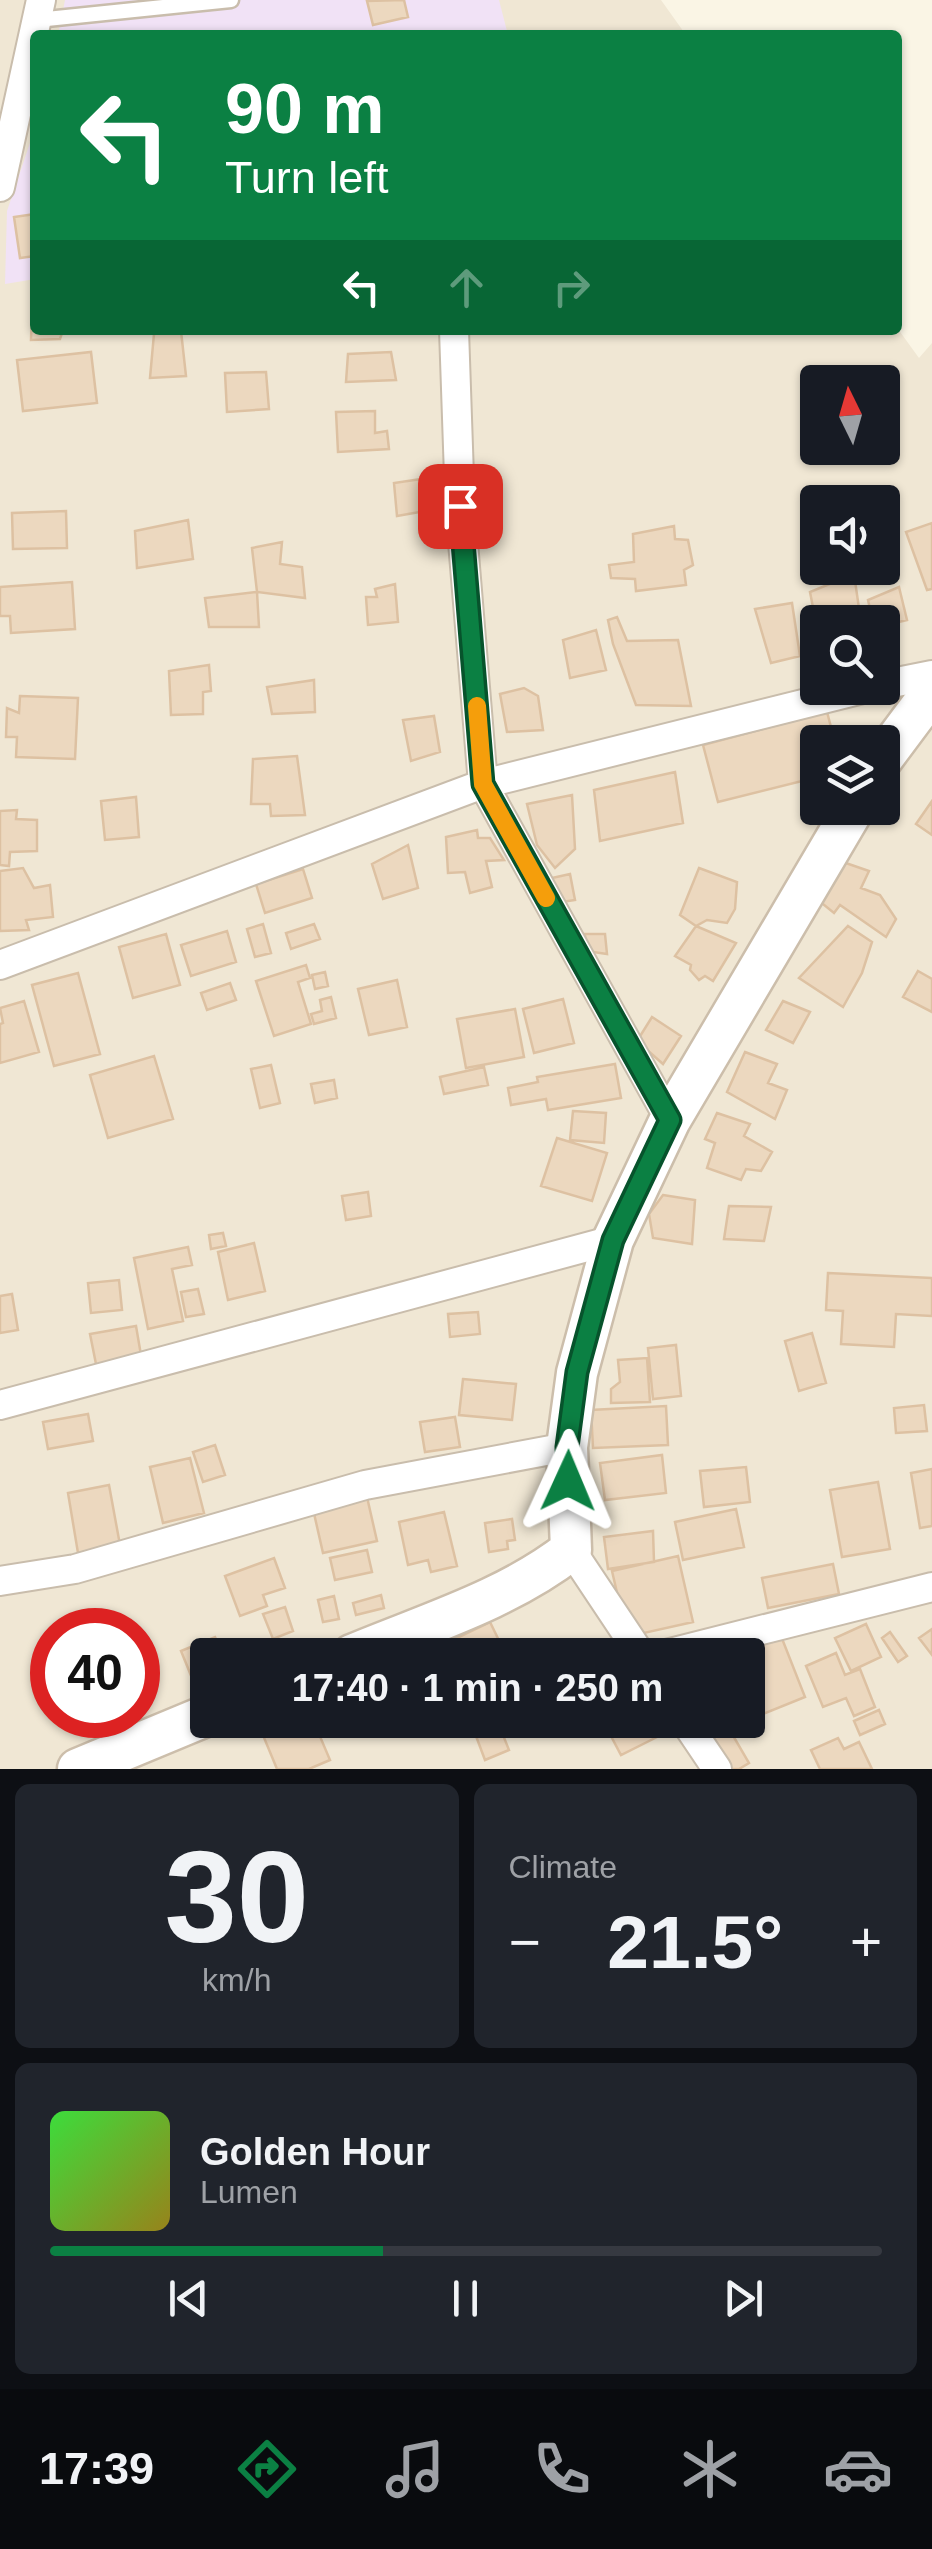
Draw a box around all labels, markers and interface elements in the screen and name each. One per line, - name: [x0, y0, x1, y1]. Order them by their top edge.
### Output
- icon: left: [60, 70, 190, 200]
- text: 90 m: [225, 70, 385, 148]
- text: Turn left: [225, 152, 388, 203]
- icon: left: [334, 260, 389, 315]
- icon: ahead: [439, 260, 494, 315]
- icon: right: [544, 260, 599, 315]
- north arrow: [800, 365, 900, 465]
- map controls: [800, 365, 900, 825]
- pin: [418, 464, 503, 549]
- icon: arrive: [433, 479, 488, 534]
- button: sound: [800, 485, 900, 585]
- button: search: [800, 605, 900, 705]
- button: layers: [800, 725, 900, 825]
- position arrow: [516, 1429, 620, 1533]
- speed limit sign: 40: [30, 1608, 160, 1738]
- text: 17:40 · 1 min · 250 m: [292, 1667, 663, 1709]
- text: 30: [164, 1824, 309, 1970]
- text: Climate: [509, 1849, 617, 1885]
- text: 21.5°: [607, 1900, 783, 1984]
- text: −: [509, 1911, 541, 1973]
- text: +: [850, 1911, 882, 1973]
- text: km/h: [202, 1962, 271, 1998]
- text: Golden Hour: [200, 2131, 430, 2173]
- text: Lumen: [200, 2174, 298, 2210]
- icon: previous: [161, 2271, 216, 2326]
- icon: pause: [438, 2271, 493, 2326]
- icon: next: [716, 2271, 771, 2326]
- icon: directions: [232, 2434, 302, 2504]
- icon: music: [380, 2434, 450, 2504]
- icon: phone: [527, 2434, 597, 2504]
- icon: climate: [675, 2434, 745, 2504]
- icon: car: [823, 2434, 893, 2504]
- text: 17:39: [39, 2443, 154, 2494]

